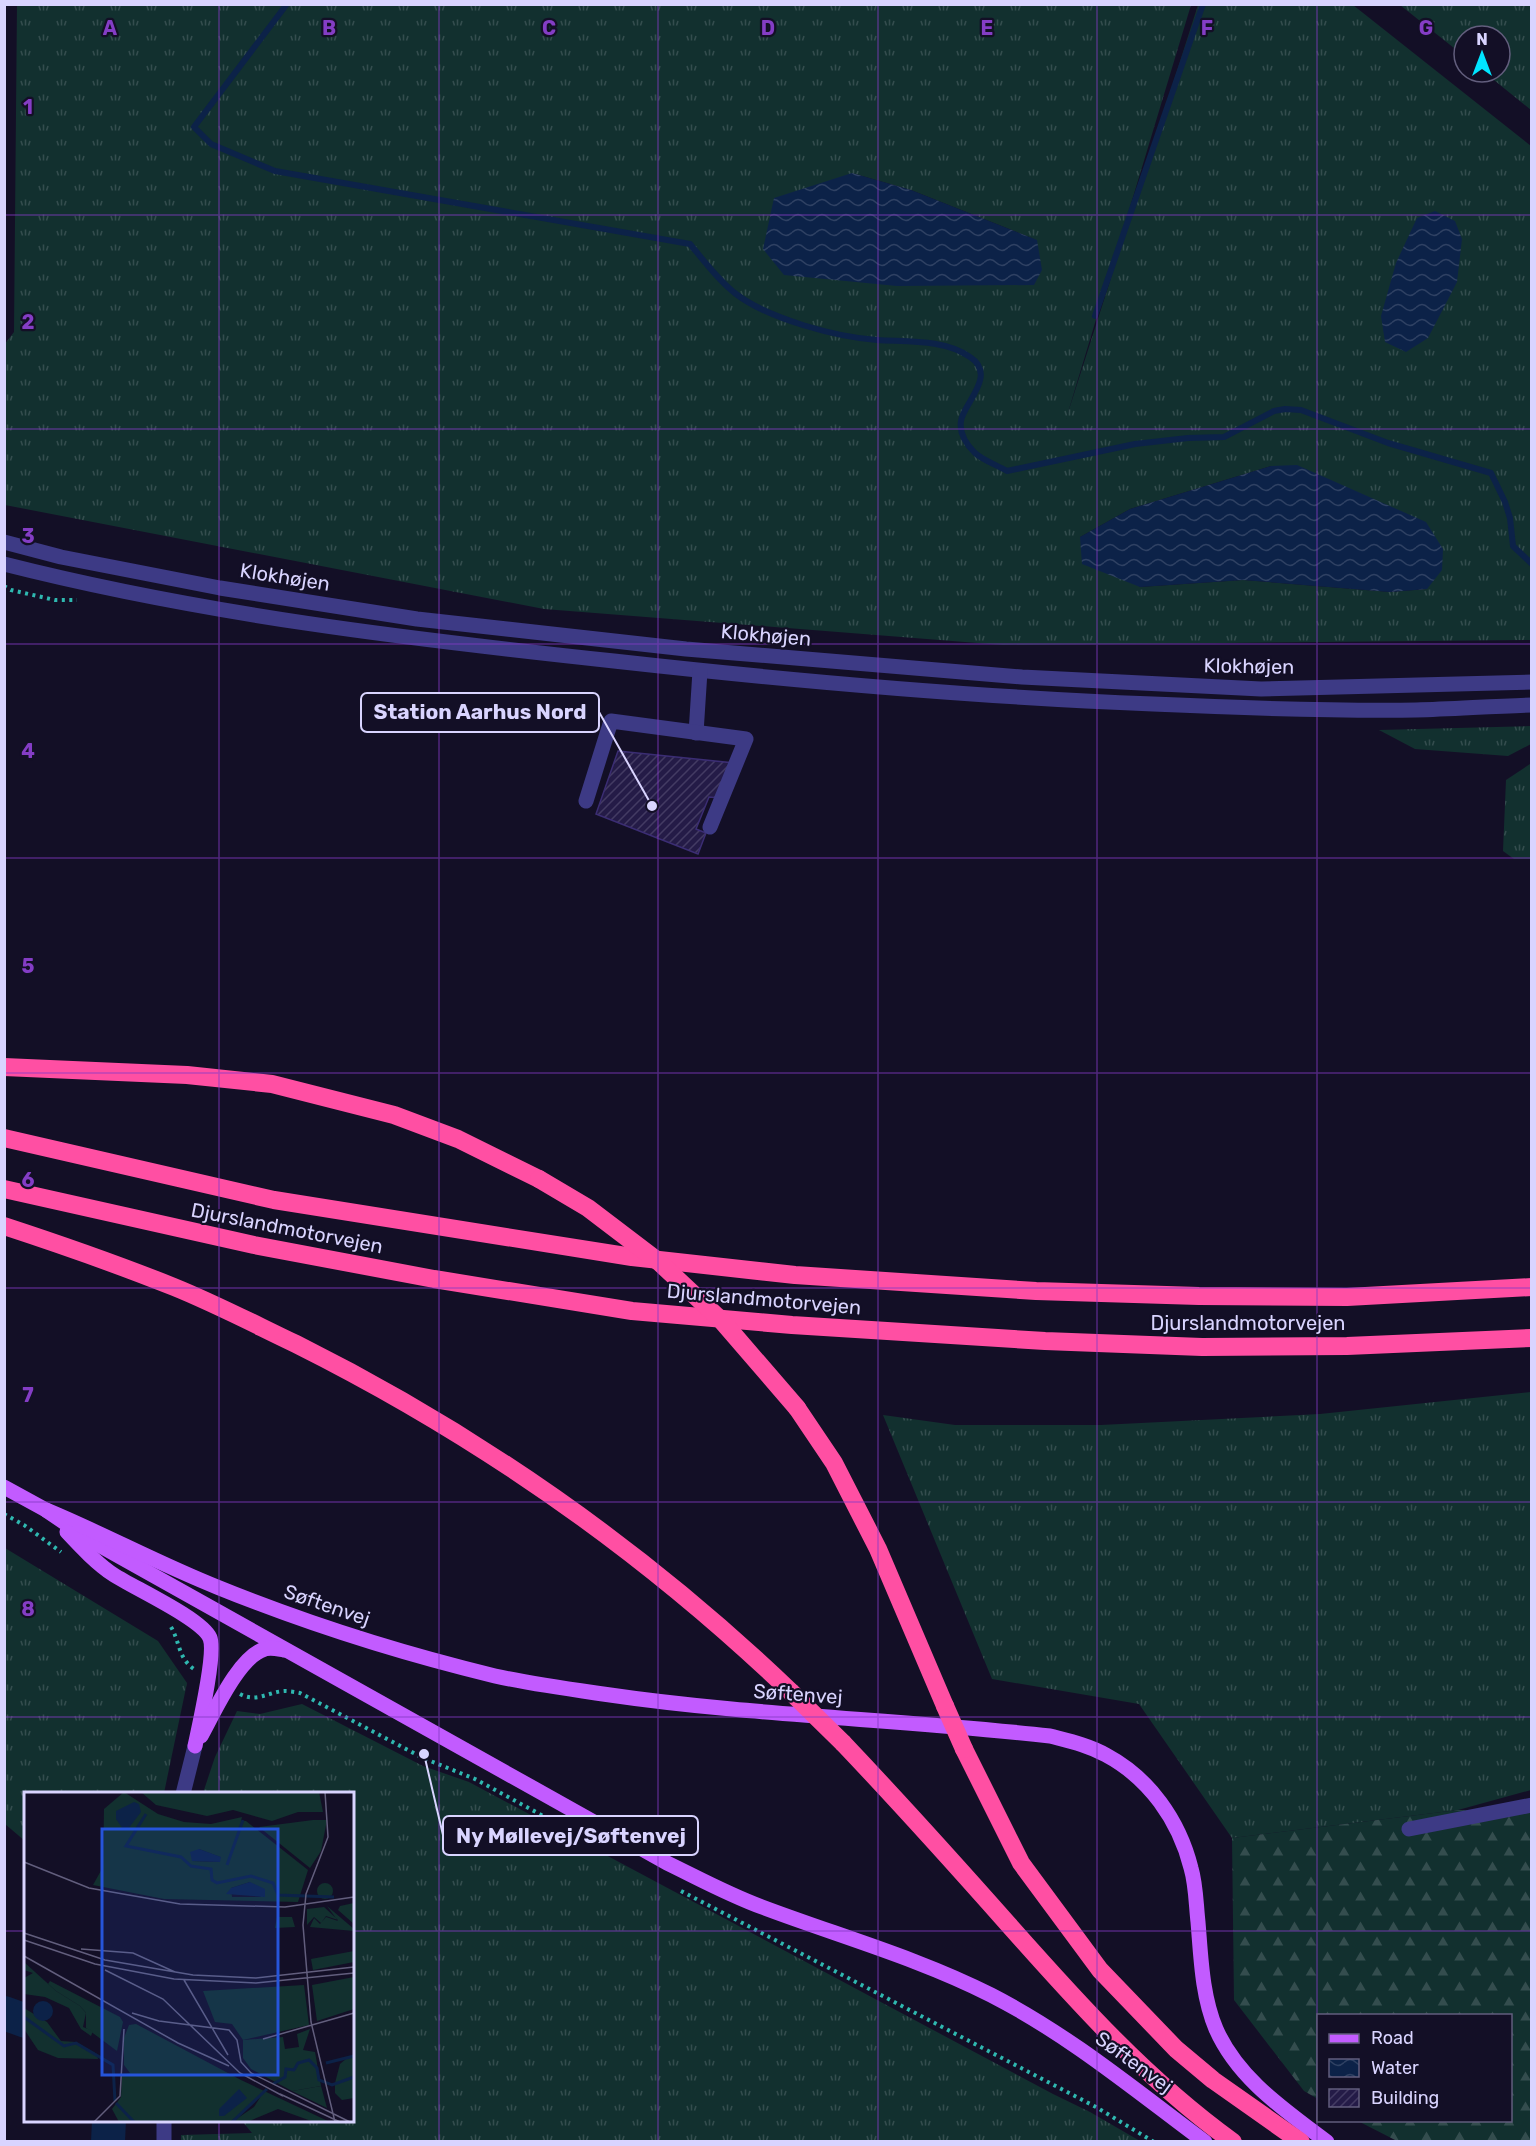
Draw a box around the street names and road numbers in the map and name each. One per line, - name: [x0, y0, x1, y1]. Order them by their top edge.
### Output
- street label: Klokhøjen: [238, 558, 332, 596]
- street label: Klokhøjen: [720, 619, 812, 651]
- street label: Klokhøjen: [1203, 653, 1295, 679]
- street label: Djurslandmotorvejen: [189, 1198, 385, 1258]
- street label: Djurslandmotorvejen: [666, 1279, 862, 1319]
- street label: Djurslandmotorvejen: [1151, 1311, 1346, 1335]
- street label: Søftenvej: [281, 1579, 373, 1631]
- street label: Søftenvej: [753, 1679, 843, 1709]
- street label: Søftenvej: [1091, 2026, 1177, 2098]

